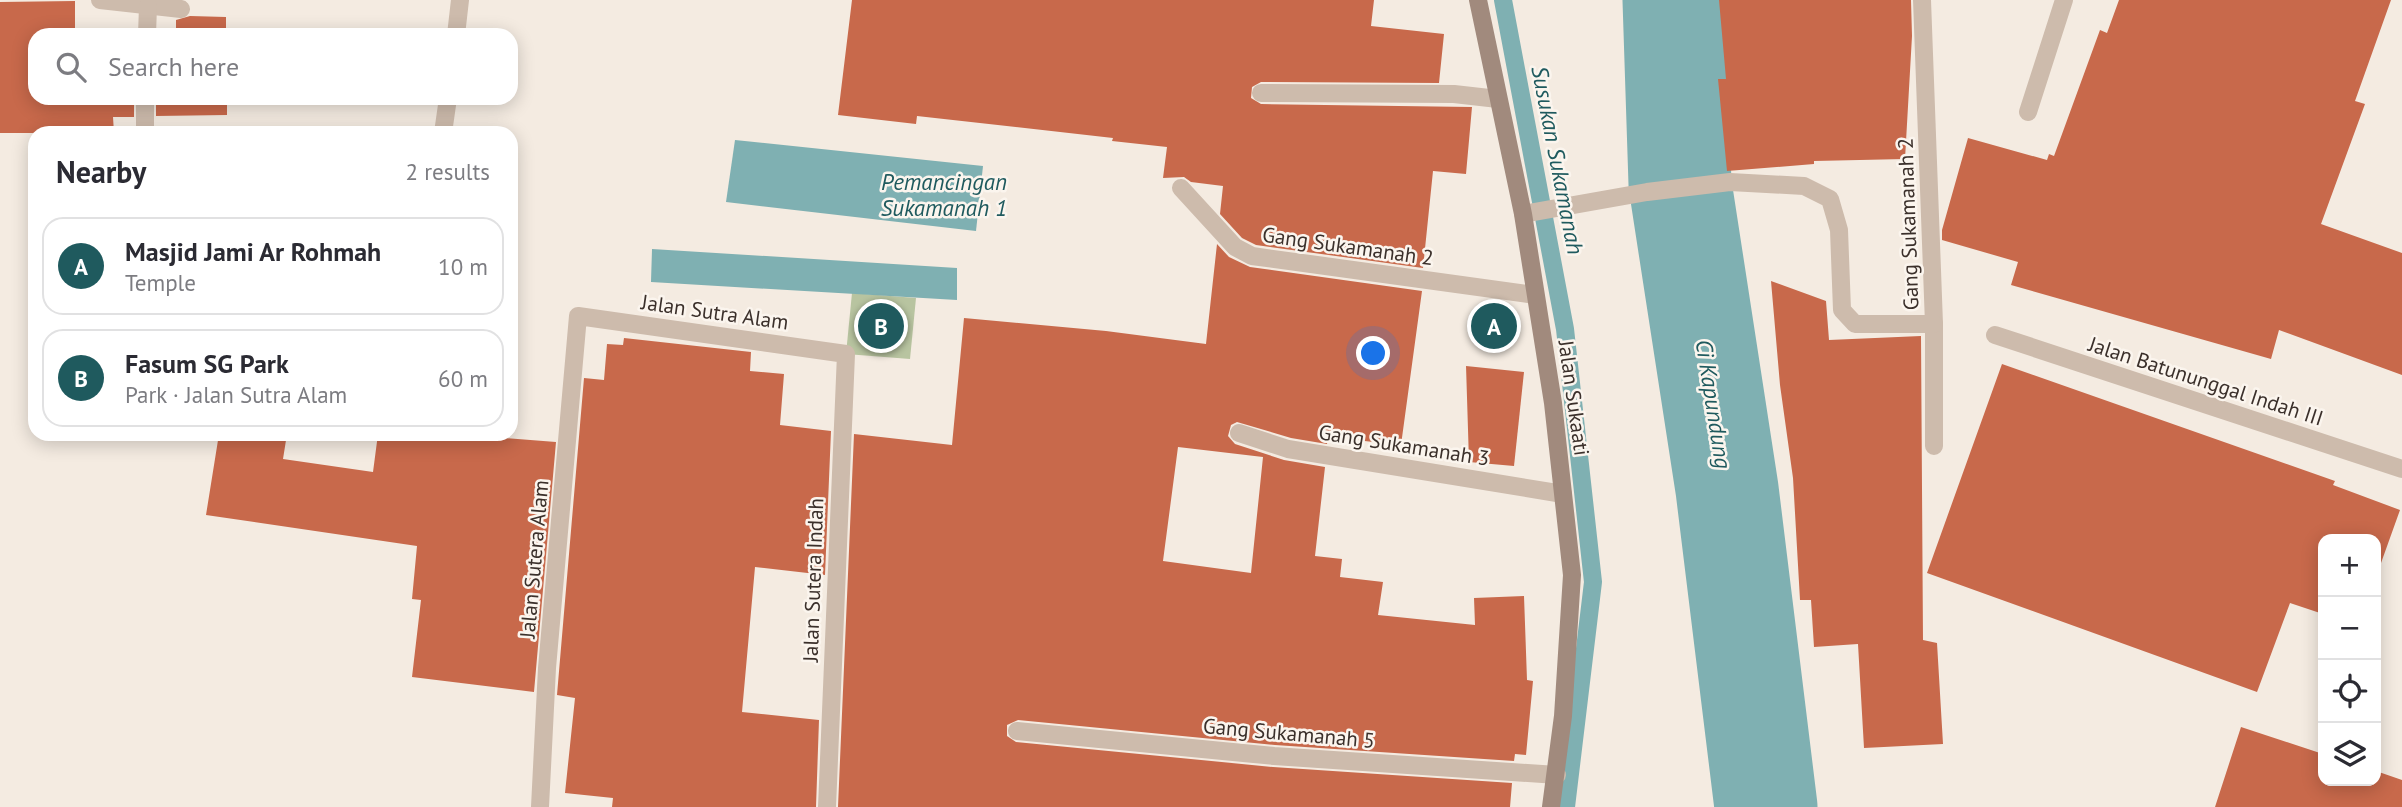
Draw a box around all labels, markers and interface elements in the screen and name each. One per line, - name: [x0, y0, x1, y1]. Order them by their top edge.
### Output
- search box: [28, 28, 518, 105]
- icon: search: [52, 48, 90, 86]
- text: Search here: [108, 50, 239, 83]
- water label: Susukan Sukamanah: [1525, 63, 1591, 257]
- street label: Gang Sukamanah 2: [1891, 137, 1925, 311]
- text: Nearby: [56, 152, 146, 191]
- text: 2 results: [406, 157, 490, 186]
- water label: Pemancingan Sukamanah 1: [881, 167, 1007, 222]
- street label: Gang Sukamanah 2: [1261, 221, 1435, 271]
- text: Masjid Jami Ar Rohmah: [125, 235, 381, 268]
- text: A: [74, 252, 88, 281]
- text: 10 m: [438, 252, 488, 281]
- text: Temple: [125, 268, 196, 297]
- street label: Jalan Sutra Alam: [639, 288, 790, 336]
- pin: B: [858, 300, 904, 352]
- pin: A: [1471, 300, 1517, 352]
- street label: Jalan Batununggal Indah III: [2084, 330, 2327, 432]
- your location: [1356, 336, 1390, 370]
- water label: Ci Kapundung: [1689, 337, 1739, 471]
- street label: Jalan Sukaati: [1552, 338, 1595, 457]
- text: Fasum SG Park: [125, 347, 289, 380]
- text: B: [74, 364, 88, 393]
- text: 60 m: [438, 364, 488, 393]
- text: Park · Jalan Sutra Alam: [125, 380, 347, 409]
- street label: Gang Sukamanah 3: [1317, 418, 1491, 472]
- street label: Jalan Sutera Alam: [514, 479, 554, 640]
- street label: Jalan Sutera Indah: [797, 497, 829, 664]
- map controls: [2318, 534, 2381, 786]
- button: +: [2318, 534, 2381, 597]
- button: −: [2318, 597, 2381, 660]
- button: locate: [2318, 660, 2381, 723]
- street label: Gang Sukamanah 5: [1202, 712, 1376, 754]
- button: layers: [2318, 723, 2381, 786]

